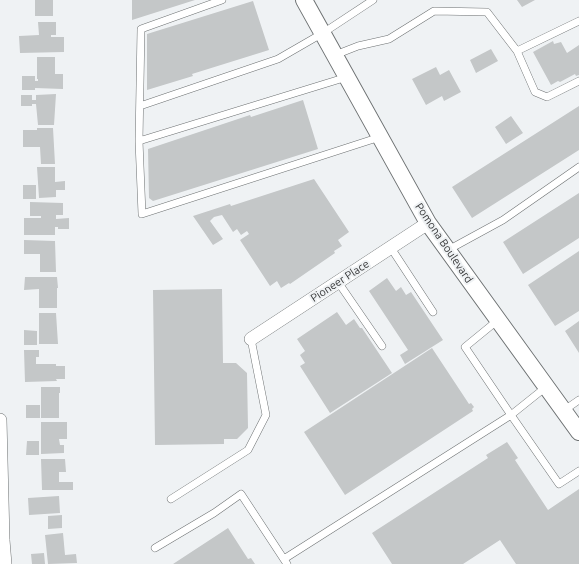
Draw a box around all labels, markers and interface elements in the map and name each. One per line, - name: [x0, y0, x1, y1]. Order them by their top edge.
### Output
- street label: Pomona Boulevard: [412, 201, 476, 285]
- street label: Pioneer Place: [308, 257, 372, 305]

